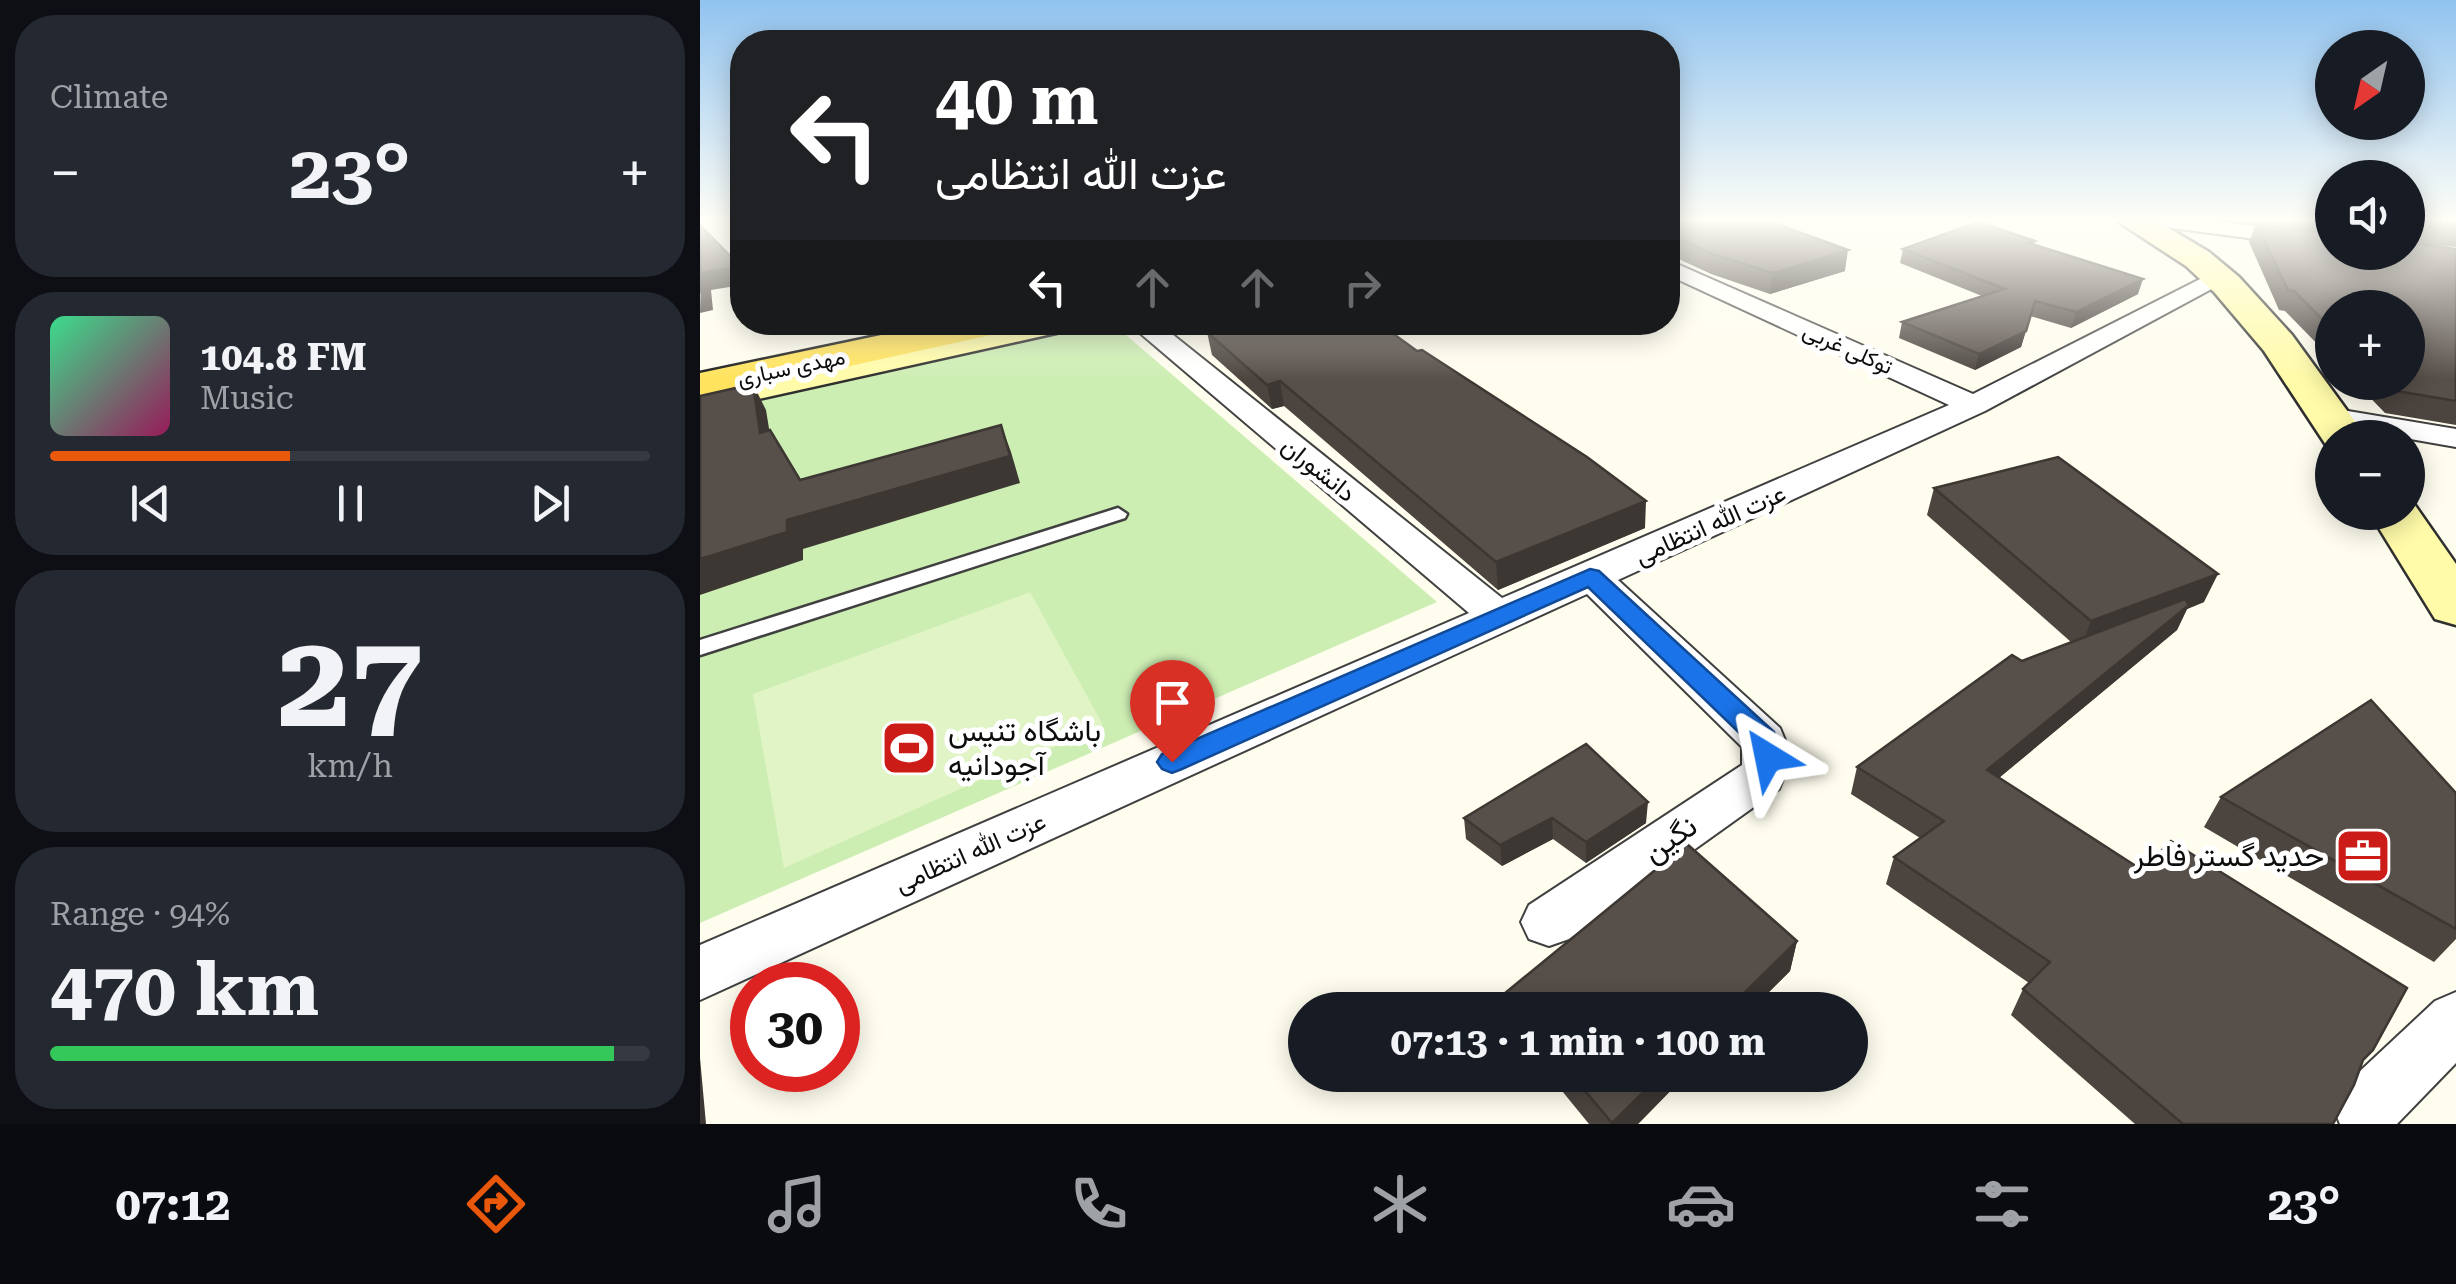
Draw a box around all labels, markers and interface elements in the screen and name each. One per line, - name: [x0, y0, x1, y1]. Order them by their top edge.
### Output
- north arrow: [2315, 30, 2425, 140]
- map controls: [2315, 30, 2425, 530]
- text: 40 m: [935, 59, 1099, 141]
- icon: left: [770, 70, 900, 200]
- text: Climate: [50, 78, 168, 116]
- text: 23°: [289, 128, 411, 216]
- text: −: [50, 141, 81, 205]
- text: +: [619, 141, 650, 205]
- text: عزت الله انتظامی: [935, 147, 1227, 200]
- button: sound: [2315, 160, 2425, 270]
- icon: left: [1020, 260, 1075, 315]
- icon: ahead: [1125, 260, 1180, 315]
- icon: ahead: [1230, 260, 1285, 315]
- icon: right: [1335, 260, 1390, 315]
- button: +: [2315, 290, 2425, 400]
- street label: توکلی غربی: [1799, 318, 1897, 380]
- text: 104.8 FM: [200, 335, 367, 379]
- street label: مهدی سباری: [735, 344, 847, 392]
- text: Music: [200, 379, 294, 417]
- button: −: [2315, 420, 2425, 530]
- street label: دانشوران: [1275, 431, 1361, 509]
- icon: previous: [123, 476, 178, 531]
- icon: pause: [323, 476, 378, 531]
- icon: next: [523, 476, 578, 531]
- street label: عزت الله انتظامی: [1630, 478, 1791, 572]
- text: 27: [277, 605, 423, 758]
- pin: [1130, 660, 1215, 763]
- icon: arrive: [1145, 675, 1200, 730]
- position arrow: [1716, 705, 1820, 809]
- place label: باشگاه تنیس آجودانیه: [948, 713, 1101, 783]
- sports icon: باشگاه تنیس آجودانیه: [879, 718, 939, 778]
- text: km/h: [307, 747, 393, 785]
- street label: عزت الله انتظامی: [890, 806, 1051, 900]
- street label: نگین: [1636, 808, 1704, 870]
- office icon: حدید گستر فاطر: [2333, 826, 2393, 886]
- place label: حدید گستر فاطر: [2133, 838, 2324, 874]
- text: Range · 94%: [50, 895, 230, 933]
- text: 470 km: [50, 945, 319, 1033]
- speed limit sign: 30: [730, 962, 860, 1092]
- text: 07:13 · 1 min · 100 m: [1391, 1020, 1765, 1064]
- icon: directions: [461, 1169, 531, 1239]
- icon: music: [762, 1169, 832, 1239]
- icon: phone: [1064, 1169, 1134, 1239]
- icon: climate: [1365, 1169, 1435, 1239]
- icon: car: [1666, 1169, 1736, 1239]
- icon: filters: [1967, 1169, 2037, 1239]
- text: 07:12: [116, 1178, 230, 1231]
- text: 23°: [2268, 1178, 2340, 1231]

